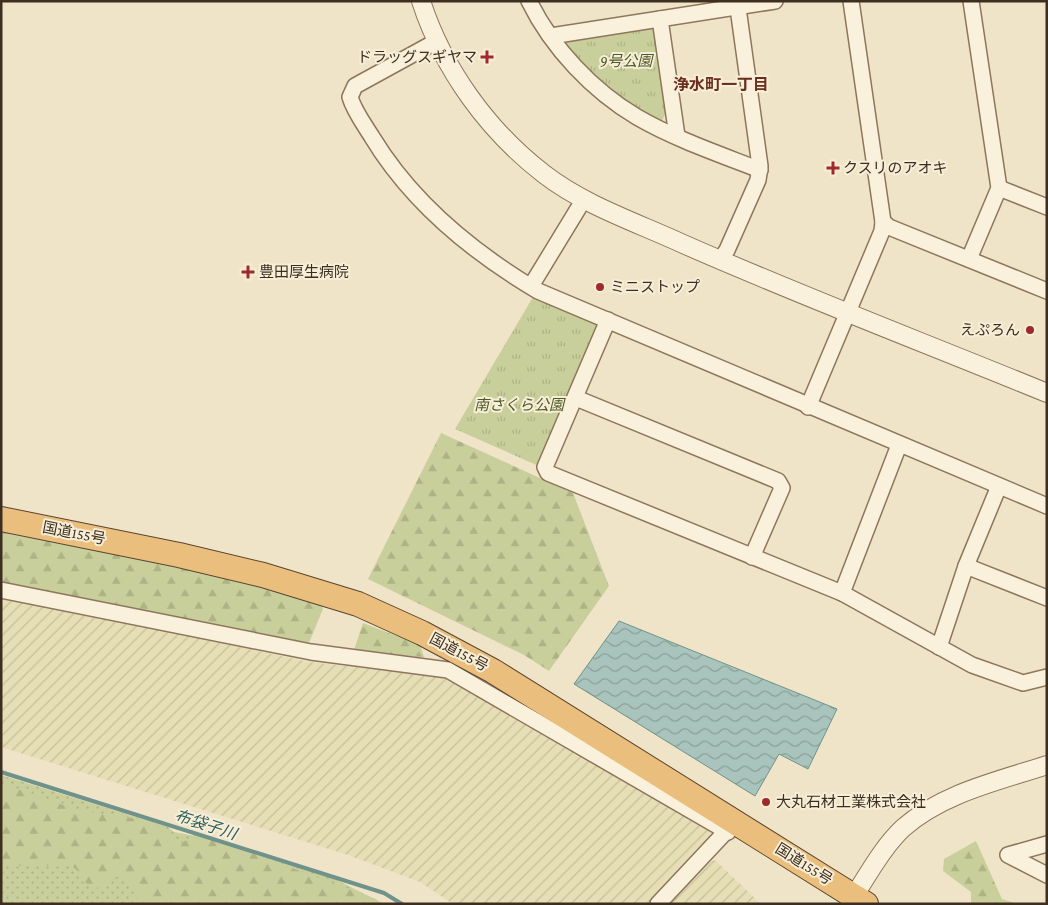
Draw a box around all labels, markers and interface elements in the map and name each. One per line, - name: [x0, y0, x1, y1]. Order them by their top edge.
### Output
- place label: ドラッグスギヤマ: [357, 49, 477, 65]
- marker: ドラッグスギヤマ: [481, 51, 493, 63]
- park label: 9号公園: [600, 53, 654, 69]
- district label: 浄水町一丁目: [673, 76, 769, 93]
- place label: クスリのアオキ: [843, 160, 948, 176]
- marker: クスリのアオキ: [827, 162, 839, 174]
- place label: 豊田厚生病院: [259, 264, 349, 280]
- marker: 豊田厚生病院: [241, 265, 255, 279]
- place label: ミニストップ: [610, 279, 700, 295]
- marker: ミニストップ: [594, 281, 606, 293]
- place label: えぷろん: [960, 322, 1020, 338]
- marker: えぷろん: [1024, 324, 1036, 336]
- park label: 南さくら公園: [474, 397, 566, 413]
- street label: 国道155号: [41, 519, 107, 547]
- street label: 国道155号: [427, 630, 491, 674]
- place label: 大丸石材工業株式会社: [776, 793, 926, 810]
- marker: 大丸石材工業株式会社: [760, 796, 772, 808]
- water label: 布袋子川: [173, 807, 241, 843]
- street label: 国道155号: [773, 840, 835, 888]

